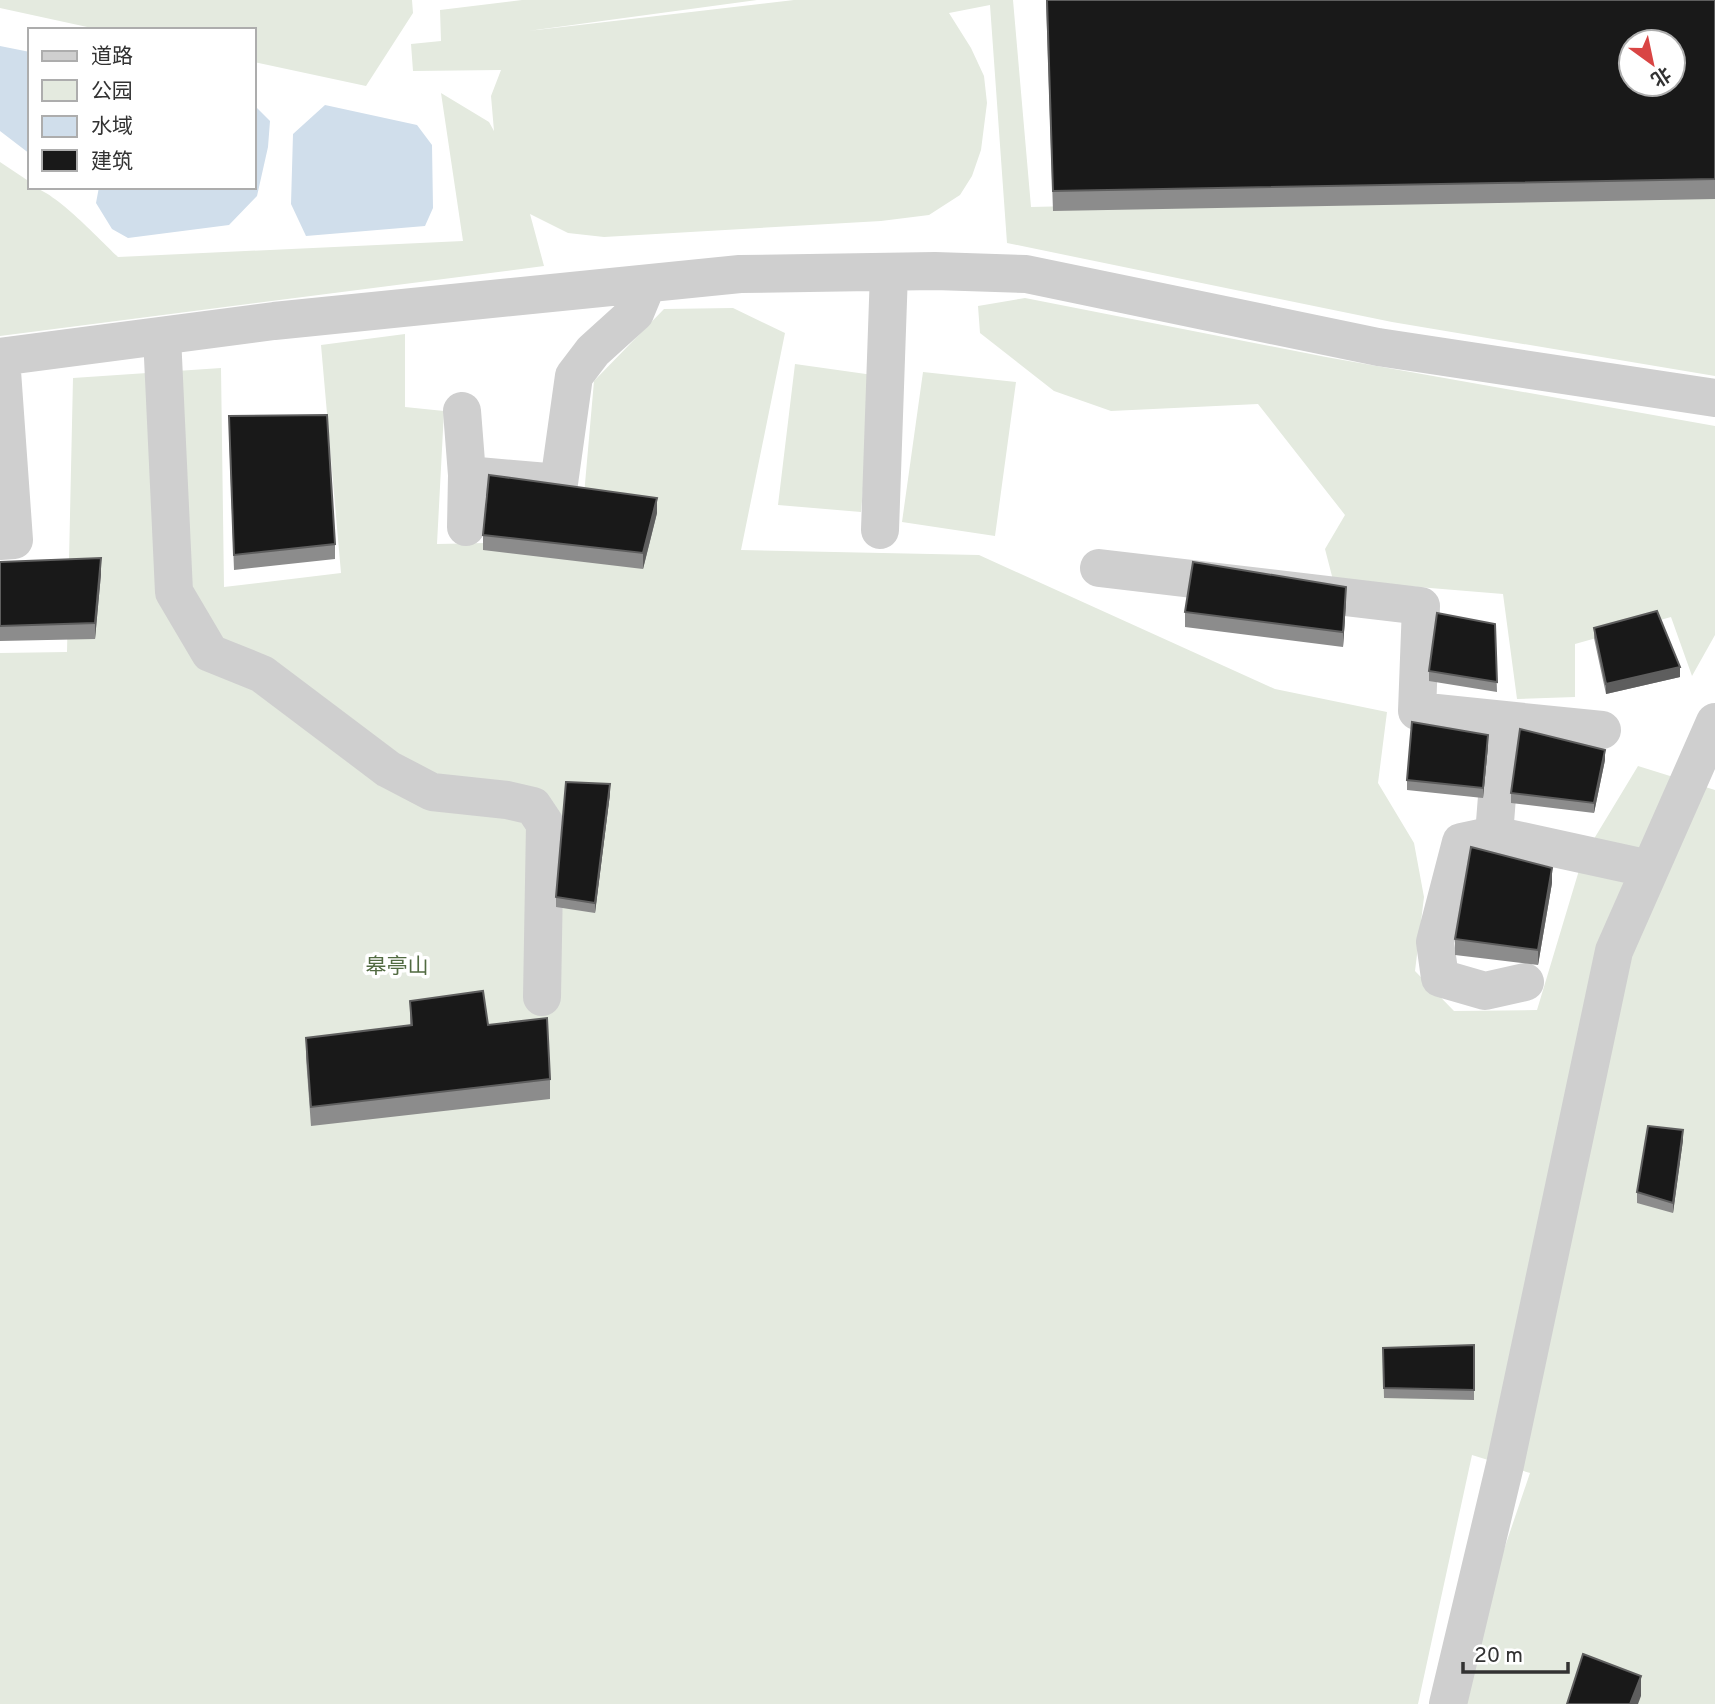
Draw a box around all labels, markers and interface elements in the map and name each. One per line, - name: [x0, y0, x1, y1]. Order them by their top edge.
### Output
- legend: [28, 28, 256, 189]
- north arrow: [1617, 28, 1687, 98]
- text: 道路: [91, 44, 133, 71]
- text: 北: [1646, 60, 1675, 91]
- text: 公园: [91, 79, 133, 106]
- text: 水域: [91, 114, 133, 141]
- text: 建筑: [91, 149, 133, 176]
- park label: 皋亭山: [366, 954, 429, 981]
- scale bar: [1463, 1630, 1568, 1674]
- text: 20 m: [1474, 1643, 1523, 1670]

